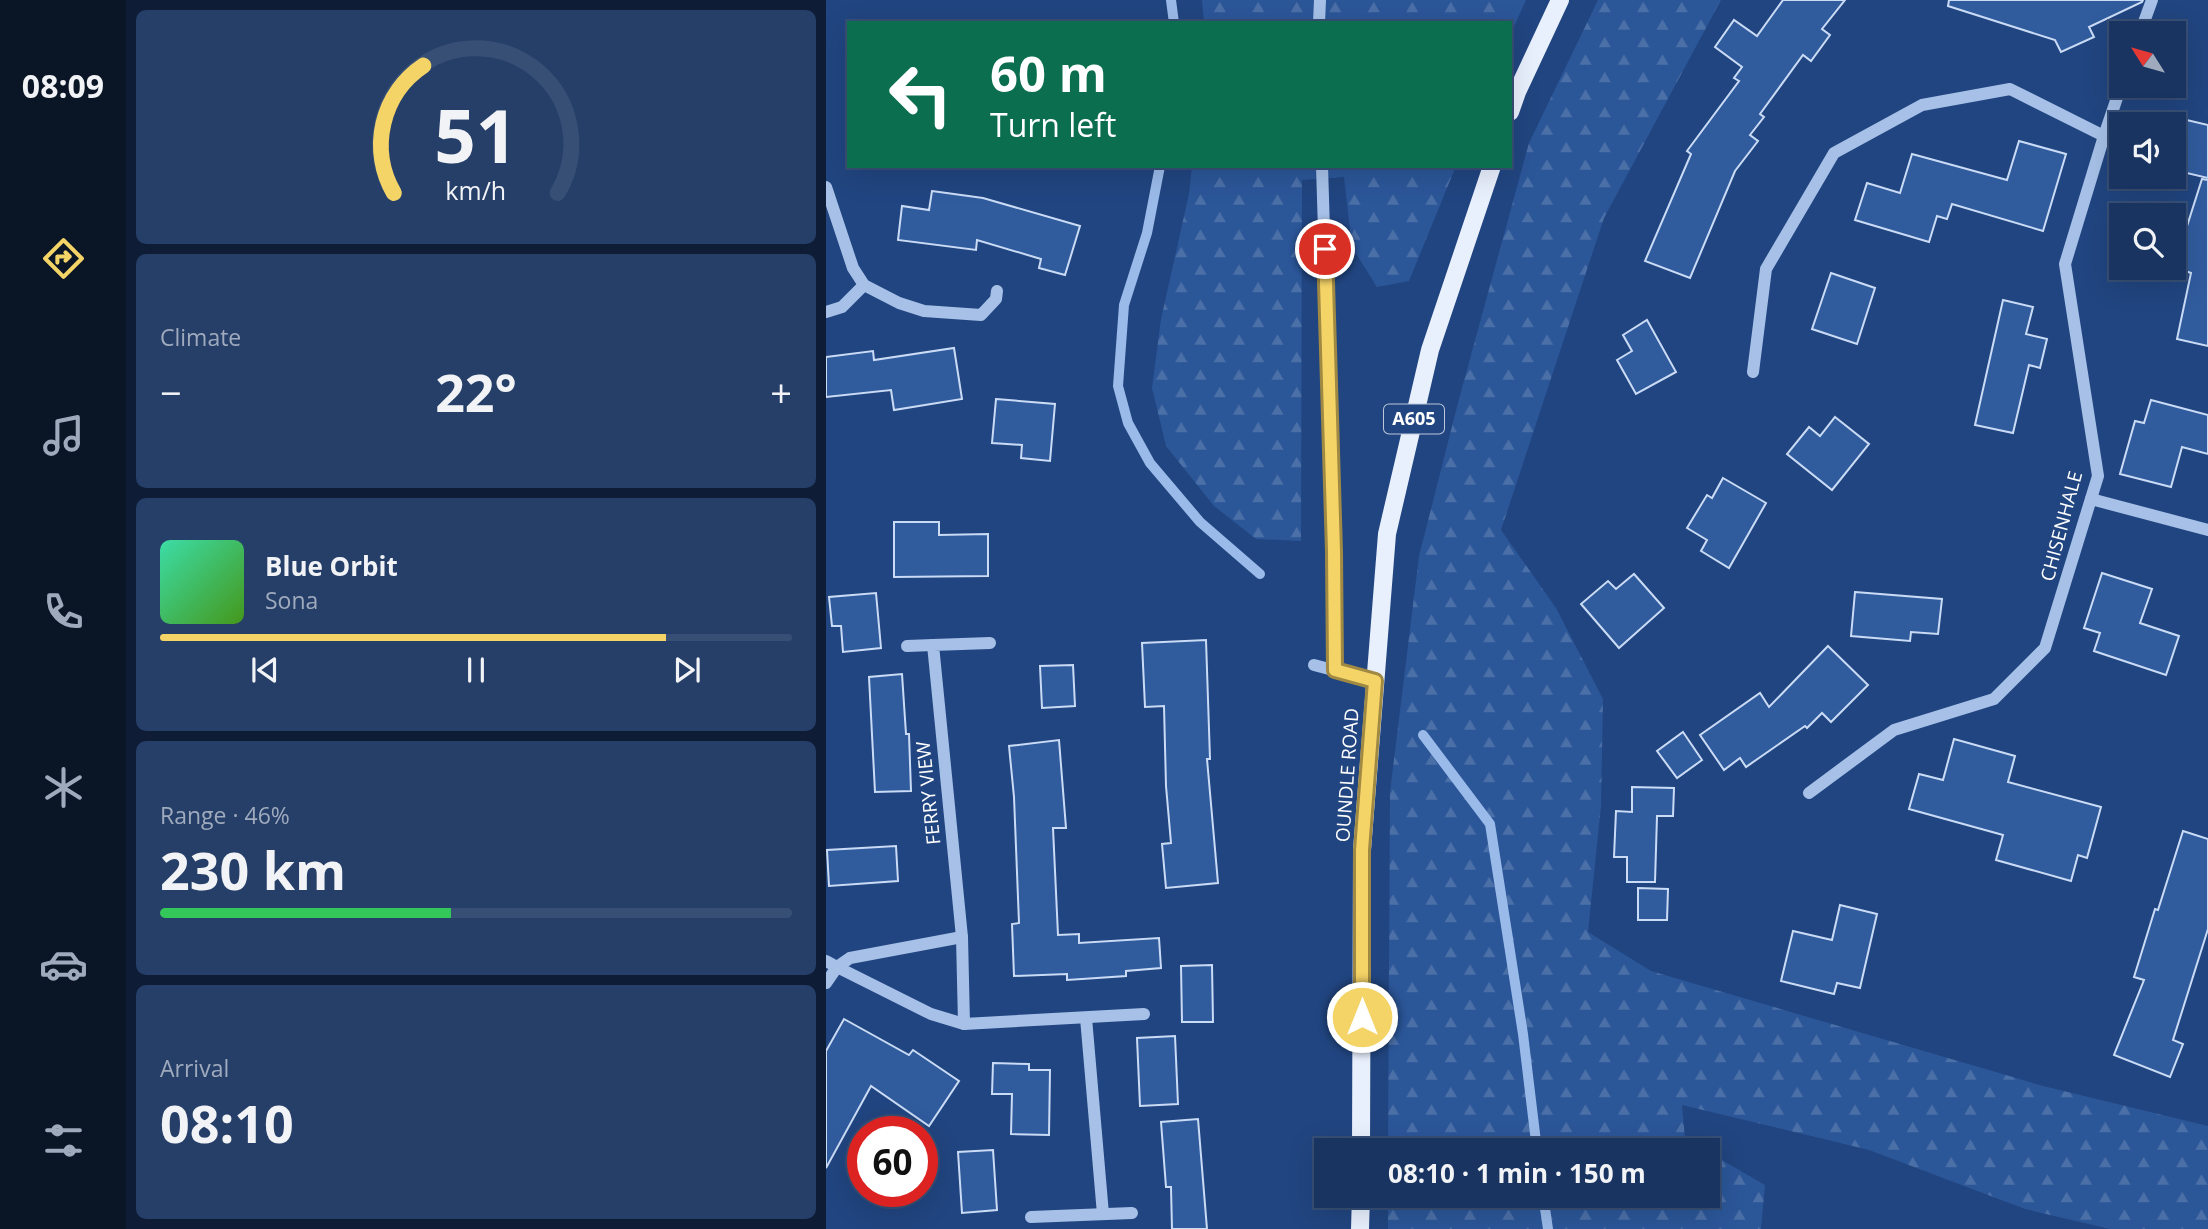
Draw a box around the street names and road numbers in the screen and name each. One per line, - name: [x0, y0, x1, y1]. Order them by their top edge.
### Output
- road number: A605: [1384, 404, 1444, 433]
- street label: CHISENHALE: [2034, 468, 2088, 584]
- street label: OUNDLE ROAD: [1329, 707, 1365, 843]
- street label: FERRY VIEW: [910, 739, 946, 846]

